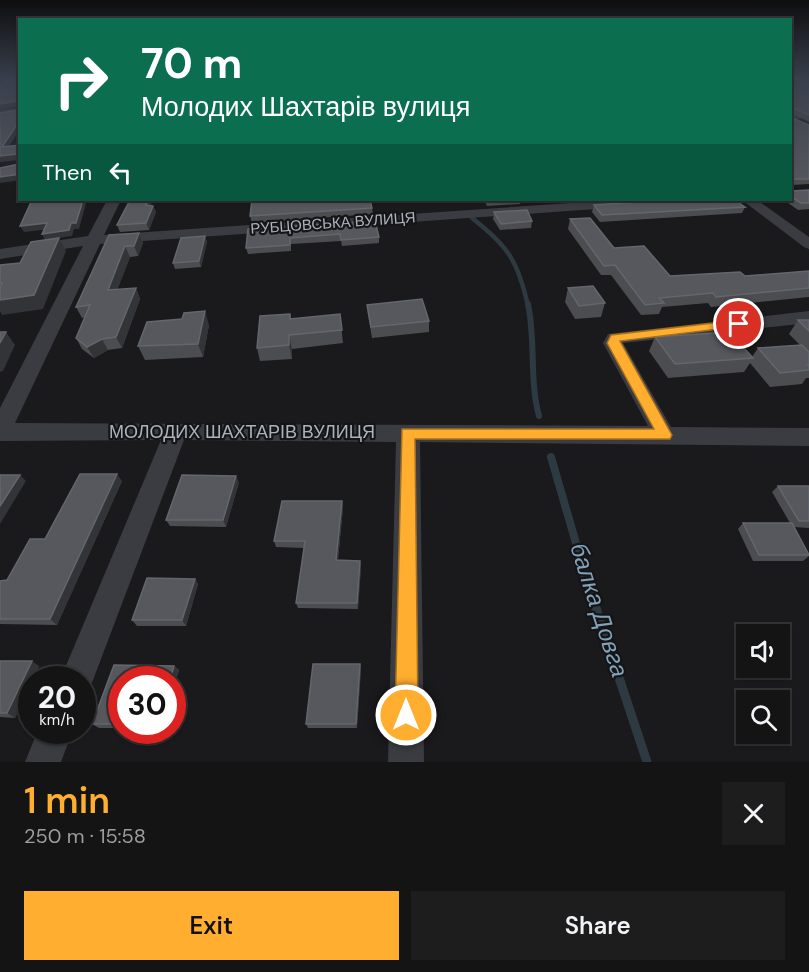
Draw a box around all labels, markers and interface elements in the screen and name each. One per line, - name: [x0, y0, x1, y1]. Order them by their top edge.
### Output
- text: 70 m: [141, 36, 242, 91]
- icon: right: [42, 42, 120, 120]
- text: Молодих Шахтарів вулиця: [141, 89, 470, 124]
- icon: left: [104, 156, 137, 189]
- text: Then: [42, 158, 92, 187]
- street label: РУБЦОВСЬКА ВУЛИЦЯ: [250, 207, 416, 239]
- pin: [713, 298, 764, 349]
- icon: arrive: [722, 307, 755, 340]
- street label: МОЛОДИХ ШАХТАРІВ ВУЛИЦЯ: [109, 420, 375, 444]
- water label: балка Довга: [563, 539, 636, 681]
- map controls: [736, 624, 790, 744]
- button: sound: [736, 624, 790, 678]
- speed limit sign: 30: [108, 666, 186, 744]
- text: 20: [38, 678, 76, 717]
- position arrow: [374, 683, 438, 747]
- button: search: [736, 690, 790, 744]
- text: km/h: [39, 710, 75, 730]
- text: 1 min: [24, 777, 110, 824]
- button: close: [722, 782, 785, 845]
- text: 250 m · 15:58: [24, 823, 146, 849]
- button: Exit: [24, 891, 399, 960]
- button: Share: [411, 891, 785, 960]

